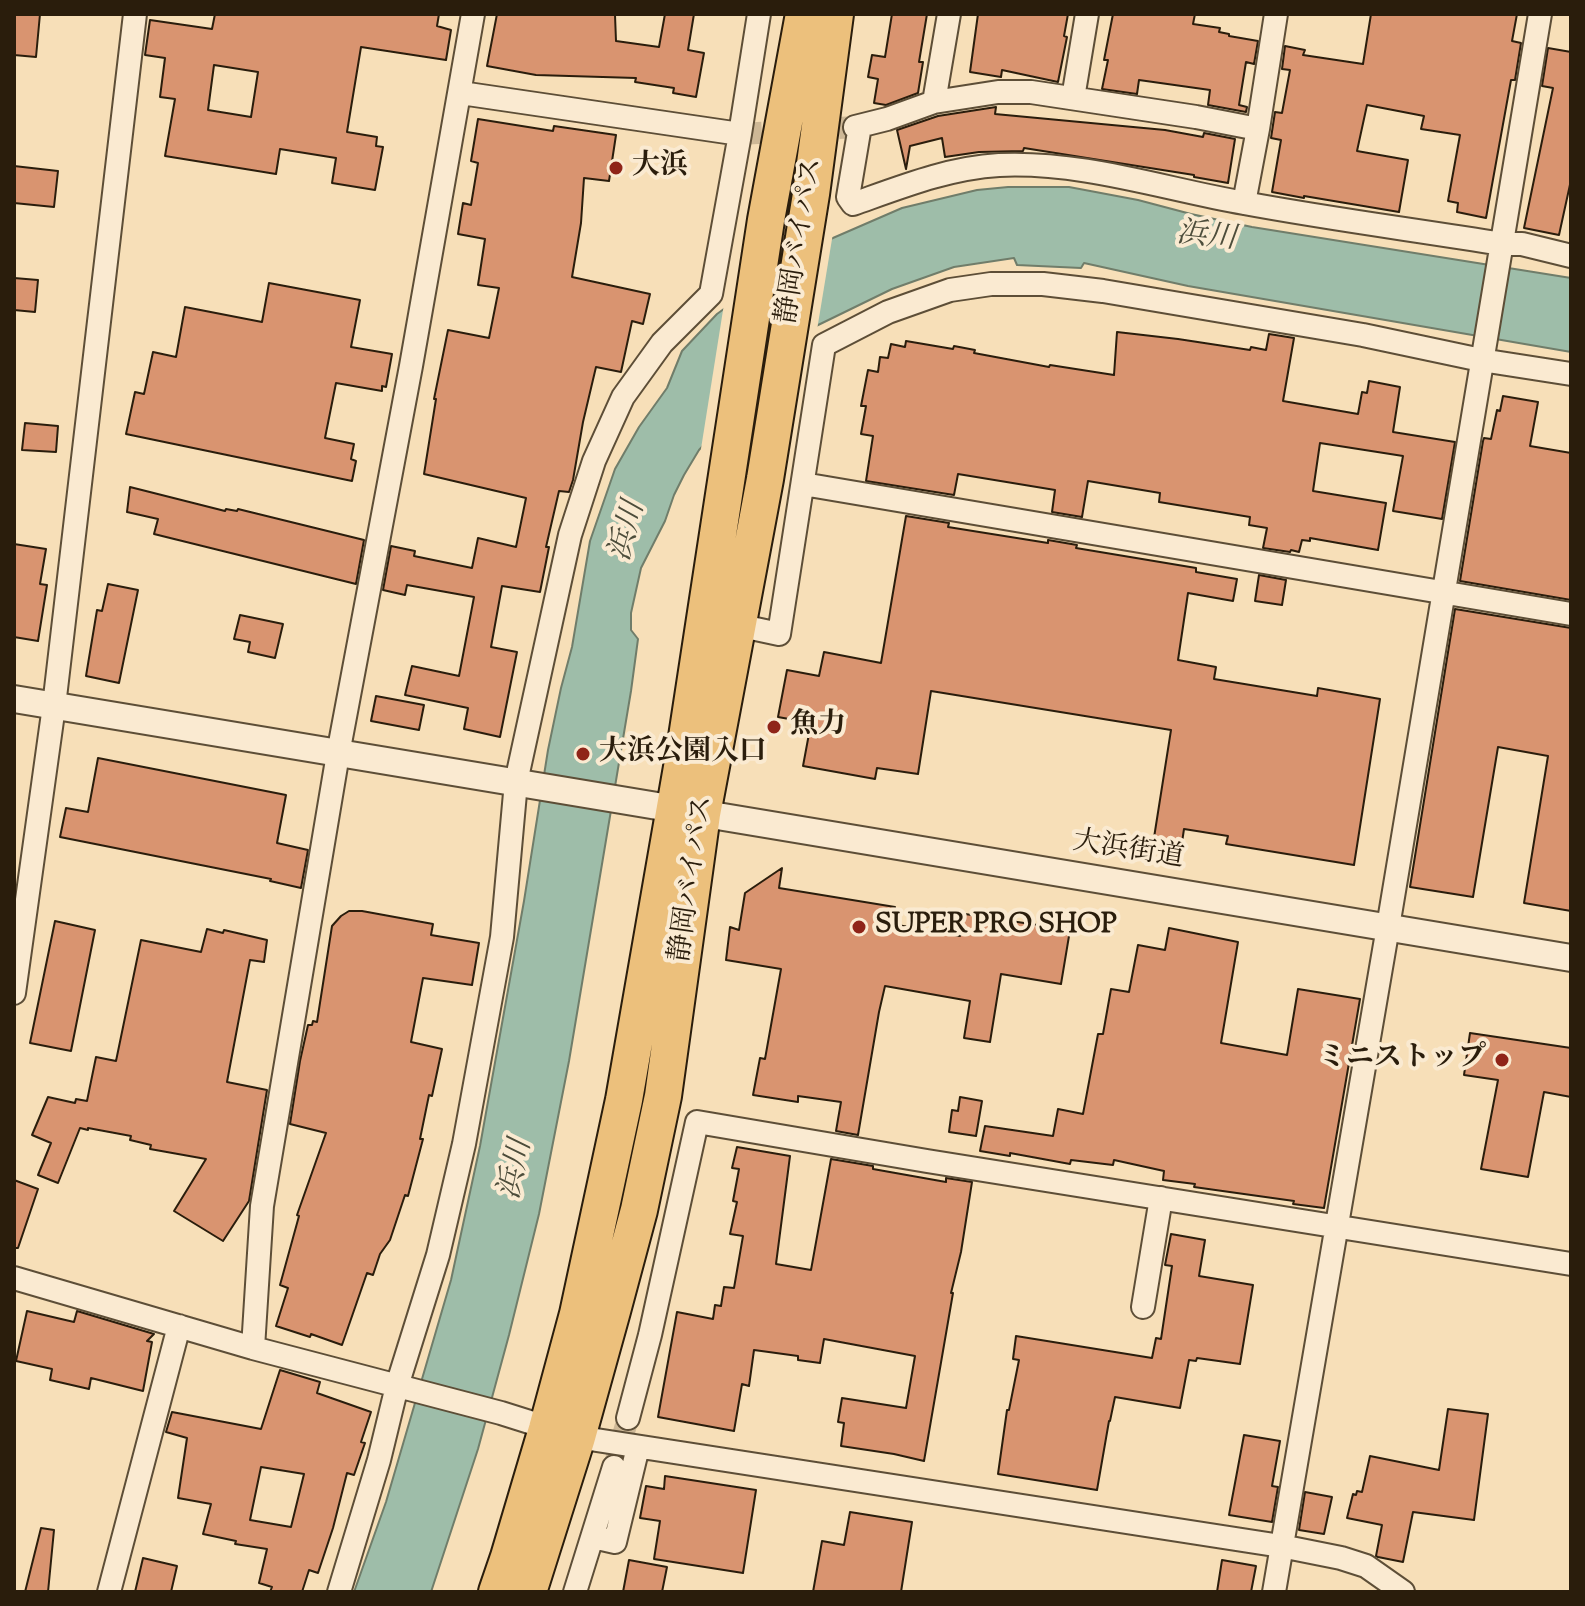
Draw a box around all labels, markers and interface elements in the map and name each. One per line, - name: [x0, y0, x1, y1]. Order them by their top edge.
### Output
- place label: 大浜: [632, 151, 688, 185]
- street label: 静岡バイパス: [772, 155, 832, 327]
- marker: 大浜: [607, 159, 625, 177]
- water label: 浜川: [1174, 218, 1238, 260]
- water label: 浜川: [605, 498, 655, 566]
- place label: 魚力: [790, 710, 846, 744]
- marker: 魚力: [765, 718, 783, 736]
- place label: 大浜公園入口: [599, 737, 767, 771]
- marker: 大浜公園入口: [574, 745, 592, 763]
- street label: 静岡バイパス: [666, 793, 722, 965]
- street label: 大浜街道: [1070, 827, 1186, 877]
- place label: SUPER PRO SHOP: [875, 910, 1117, 944]
- marker: SUPER PRO SHOP: [850, 918, 868, 936]
- place label: ミニストップ: [1318, 1043, 1486, 1077]
- marker: ミニストップ: [1493, 1051, 1511, 1069]
- water label: 浜川: [494, 1137, 542, 1203]

